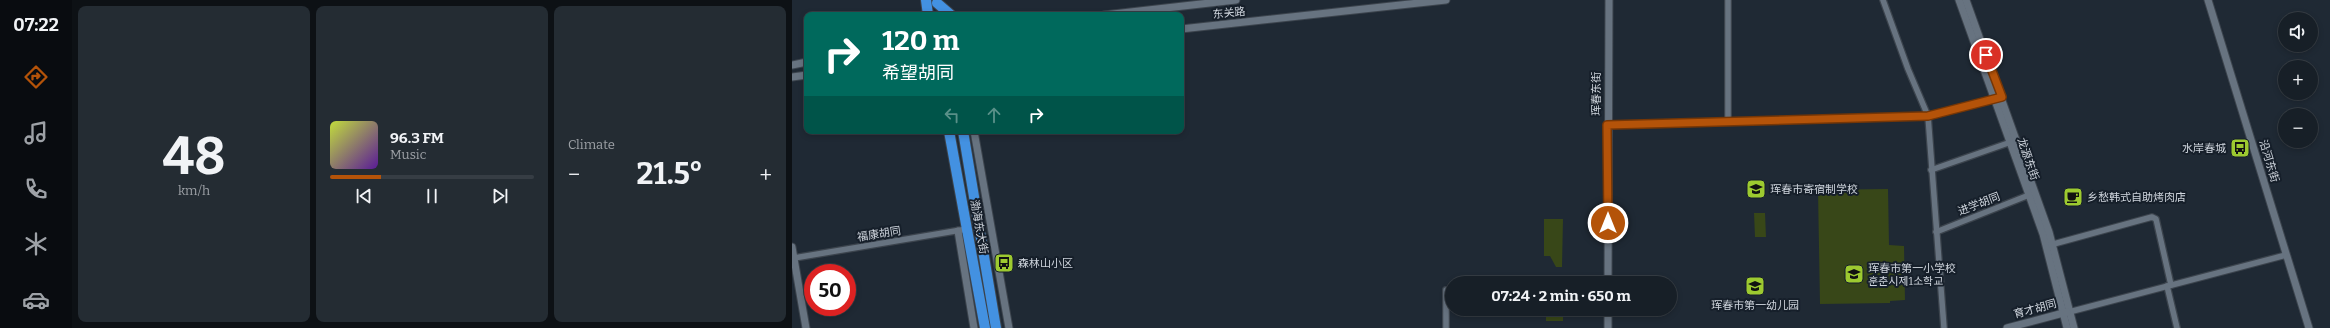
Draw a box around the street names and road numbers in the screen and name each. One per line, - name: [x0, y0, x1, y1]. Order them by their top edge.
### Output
- street label: 东关路: [1212, 5, 1246, 21]
- street label: 珲春东街: [1590, 72, 1603, 116]
- street label: 龙源东街: [2015, 136, 2041, 182]
- street label: 沿河东街: [2256, 138, 2282, 184]
- street label: 进学胡同: [1956, 190, 2002, 218]
- street label: 渤海东大街: [968, 199, 990, 255]
- street label: 福康胡同: [856, 224, 902, 244]
- street label: 育才胡同: [2012, 297, 2058, 321]

